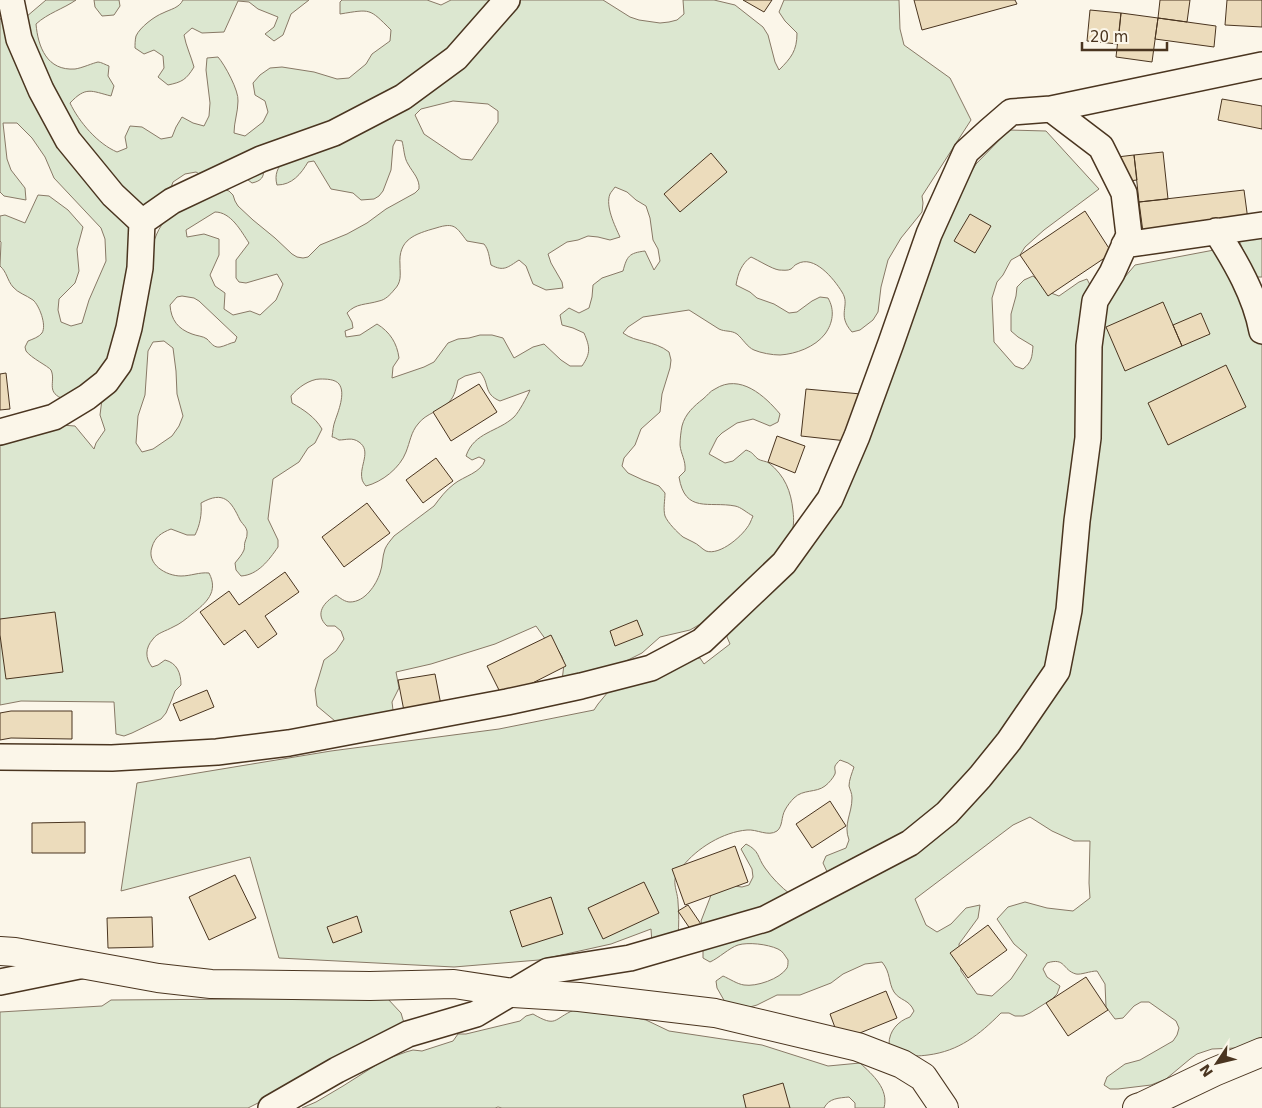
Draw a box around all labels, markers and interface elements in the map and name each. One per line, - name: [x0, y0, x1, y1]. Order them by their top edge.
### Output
- scale bar: [1082, 20, 1167, 52]
- text: 20 m: [1090, 28, 1128, 46]
- north arrow: [1192, 1038, 1242, 1088]
- text: N: [1196, 1061, 1216, 1080]

